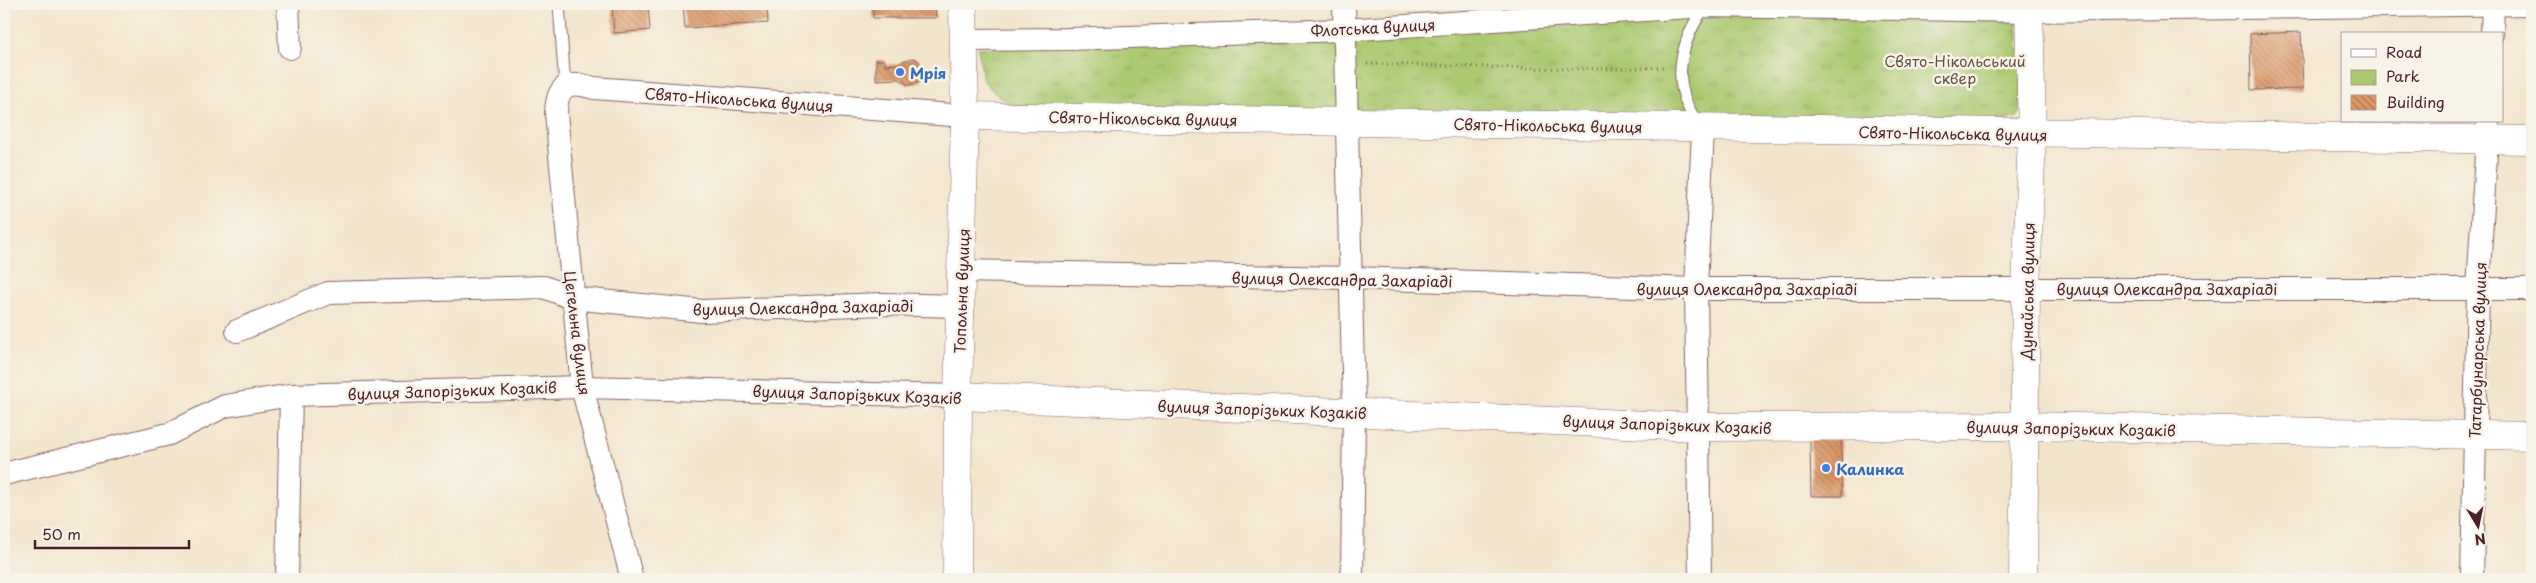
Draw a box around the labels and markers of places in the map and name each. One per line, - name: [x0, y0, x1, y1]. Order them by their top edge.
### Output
- place label: Мрія: [910, 61, 946, 84]
- marker: Мрія: [894, 66, 906, 78]
- place label: Калинка: [1836, 457, 1904, 480]
- marker: Калинка: [1820, 462, 1832, 474]

